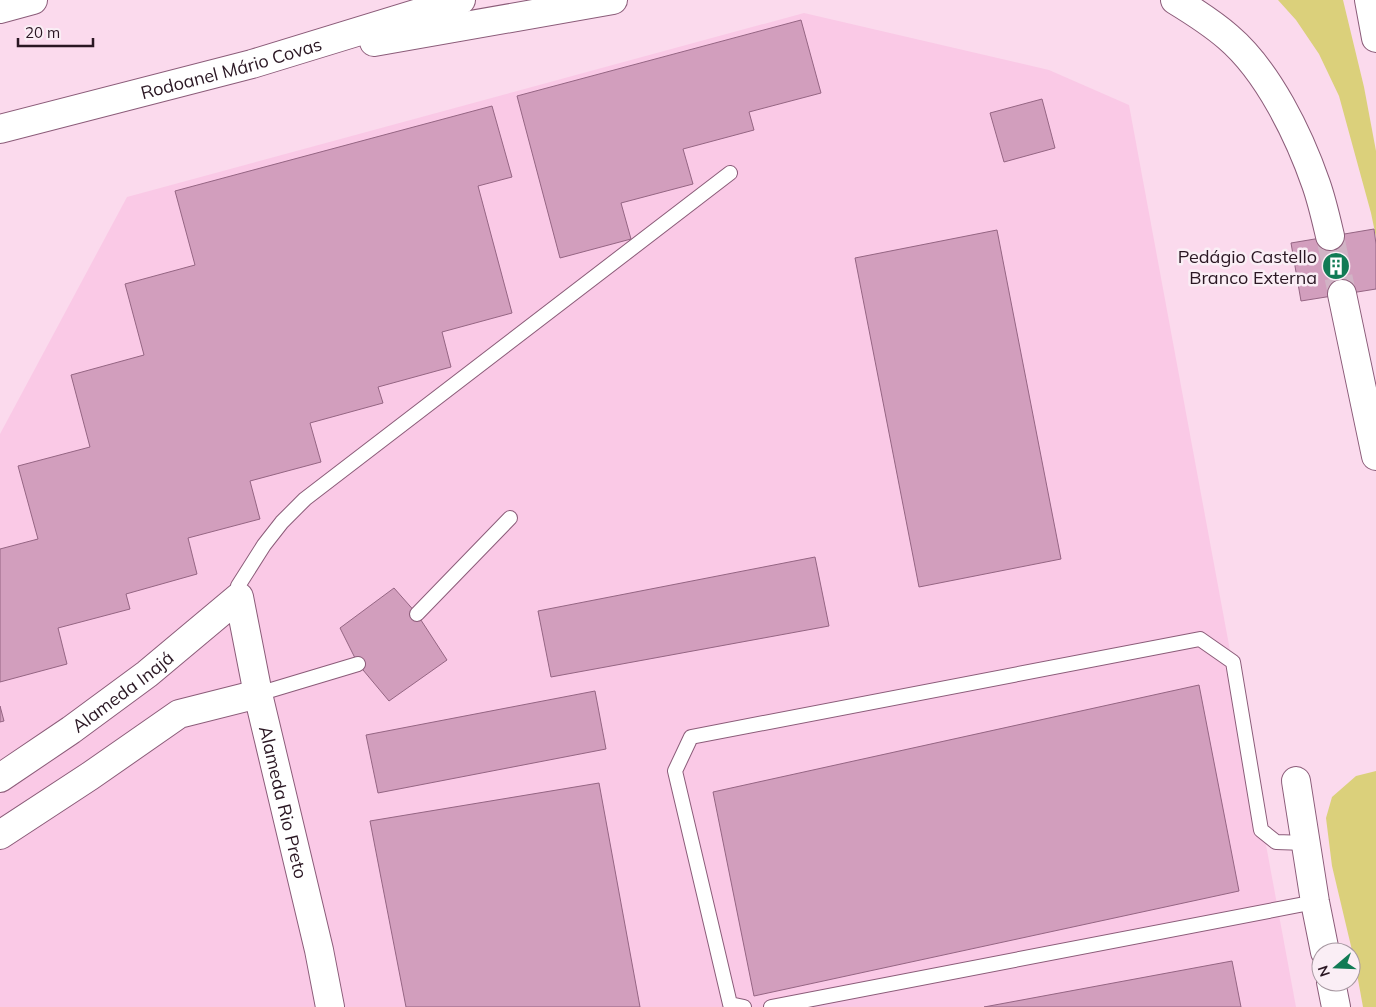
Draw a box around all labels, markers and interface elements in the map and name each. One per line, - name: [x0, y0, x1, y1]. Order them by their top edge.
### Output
- scale bar: [18, 15, 92, 47]
- text: 20 m: [25, 23, 60, 42]
- street label: Rodoanel Mário Covas: [138, 32, 324, 104]
- place label: Pedágio Castello Branco Externa: [1178, 245, 1317, 289]
- building icon: Pedágio Castello Branco Externa: [1321, 251, 1351, 281]
- street label: Alameda Inajá: [67, 646, 178, 737]
- street label: Alameda Rio Preto: [254, 723, 313, 881]
- north arrow: [1311, 942, 1361, 992]
- text: N: [1313, 963, 1334, 979]

